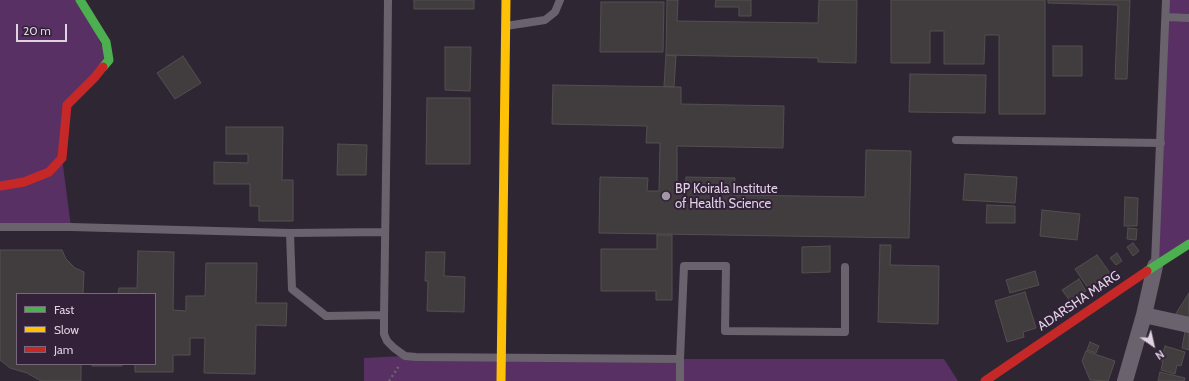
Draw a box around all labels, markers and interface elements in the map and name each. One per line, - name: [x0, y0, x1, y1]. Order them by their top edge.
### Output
- scale bar: [18, 16, 69, 42]
- text: 20 m: [23, 23, 51, 38]
- place label: BP Koirala Institute of Health Science: [675, 181, 778, 212]
- marker: BP Koirala Institute of Health Science: [660, 190, 672, 202]
- street label: ADARSHA MARG: [1035, 268, 1123, 334]
- legend: [16, 293, 156, 365]
- text: Fast: [54, 302, 74, 317]
- text: Slow: [54, 322, 79, 337]
- north arrow: [1133, 325, 1173, 365]
- text: Jam: [54, 342, 73, 357]
- text: N: [1153, 347, 1167, 363]

